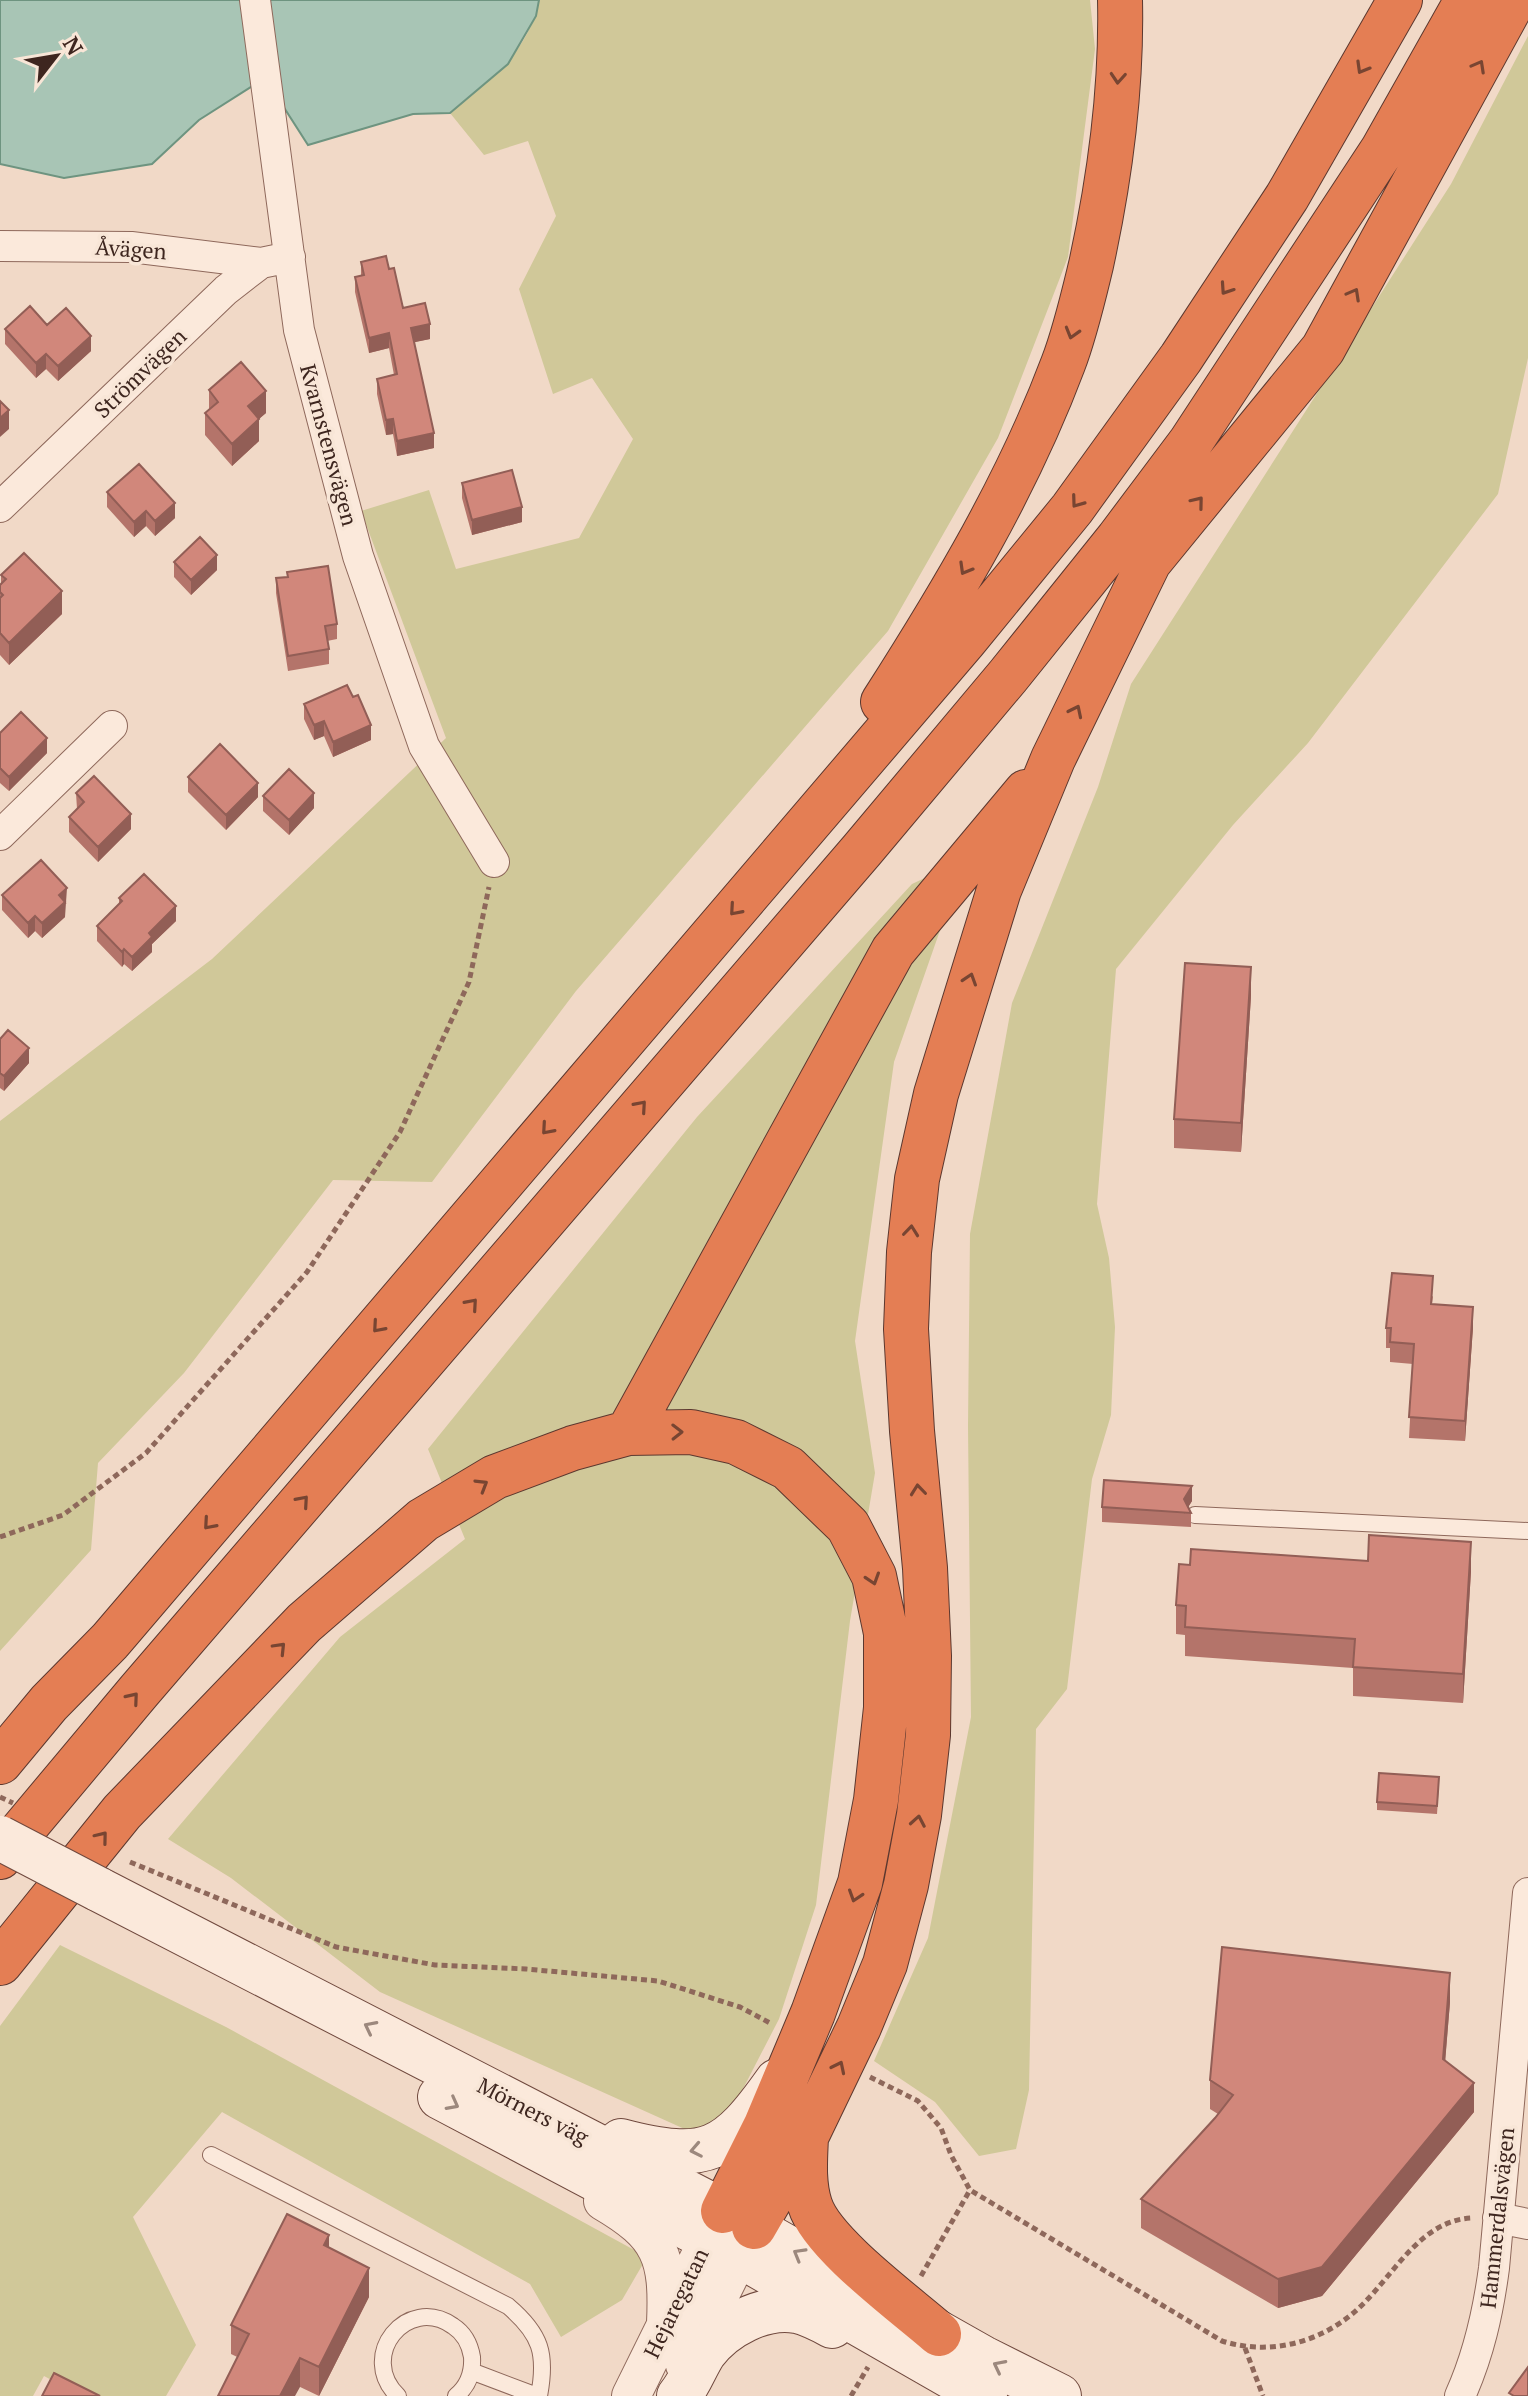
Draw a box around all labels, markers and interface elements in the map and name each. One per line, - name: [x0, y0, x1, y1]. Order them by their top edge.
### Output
- north arrow: [16, 16, 96, 96]
- text: N: [57, 31, 90, 60]
- one-way arrow: [1356, 59, 1372, 74]
- one-way arrow: [1469, 61, 1485, 75]
- one-way arrow: [1110, 72, 1127, 85]
- street label: Åvägen: [94, 232, 168, 265]
- one-way arrow: [1221, 281, 1236, 295]
- one-way arrow: [1344, 288, 1359, 302]
- street label: Strömvägen: [87, 321, 192, 424]
- one-way arrow: [1065, 326, 1082, 340]
- street label: Kvarnstensvägen: [294, 361, 365, 529]
- one-way arrow: [1072, 493, 1086, 508]
- one-way arrow: [1189, 496, 1203, 511]
- one-way arrow: [959, 560, 975, 575]
- one-way arrow: [1067, 705, 1082, 720]
- one-way arrow: [730, 900, 745, 915]
- one-way arrow: [961, 972, 977, 986]
- one-way arrow: [631, 1101, 646, 1116]
- one-way arrow: [542, 1120, 557, 1135]
- one-way arrow: [903, 1224, 920, 1237]
- one-way arrow: [462, 1298, 477, 1313]
- one-way arrow: [373, 1317, 388, 1332]
- one-way arrow: [671, 1424, 684, 1441]
- one-way arrow: [473, 1480, 488, 1495]
- one-way arrow: [909, 1483, 926, 1496]
- one-way arrow: [293, 1495, 307, 1510]
- one-way arrow: [204, 1515, 219, 1530]
- one-way arrow: [863, 1571, 879, 1585]
- one-way arrow: [271, 1643, 285, 1657]
- one-way arrow: [123, 1693, 138, 1707]
- one-way arrow: [909, 1814, 926, 1827]
- one-way arrow: [92, 1832, 107, 1846]
- one-way arrow: [849, 1888, 865, 1902]
- one-way arrow: [363, 2022, 378, 2037]
- one-way arrow: [829, 2061, 845, 2076]
- street label: Mörners väg: [473, 2070, 594, 2151]
- one-way arrow: [445, 2094, 459, 2109]
- street label: Hammerdalsvägen: [1473, 2126, 1520, 2310]
- one-way arrow: [689, 2141, 703, 2158]
- street label: Hejaregatan: [636, 2243, 715, 2363]
- one-way arrow: [793, 2248, 807, 2264]
- one-way arrow: [992, 2360, 1007, 2376]

